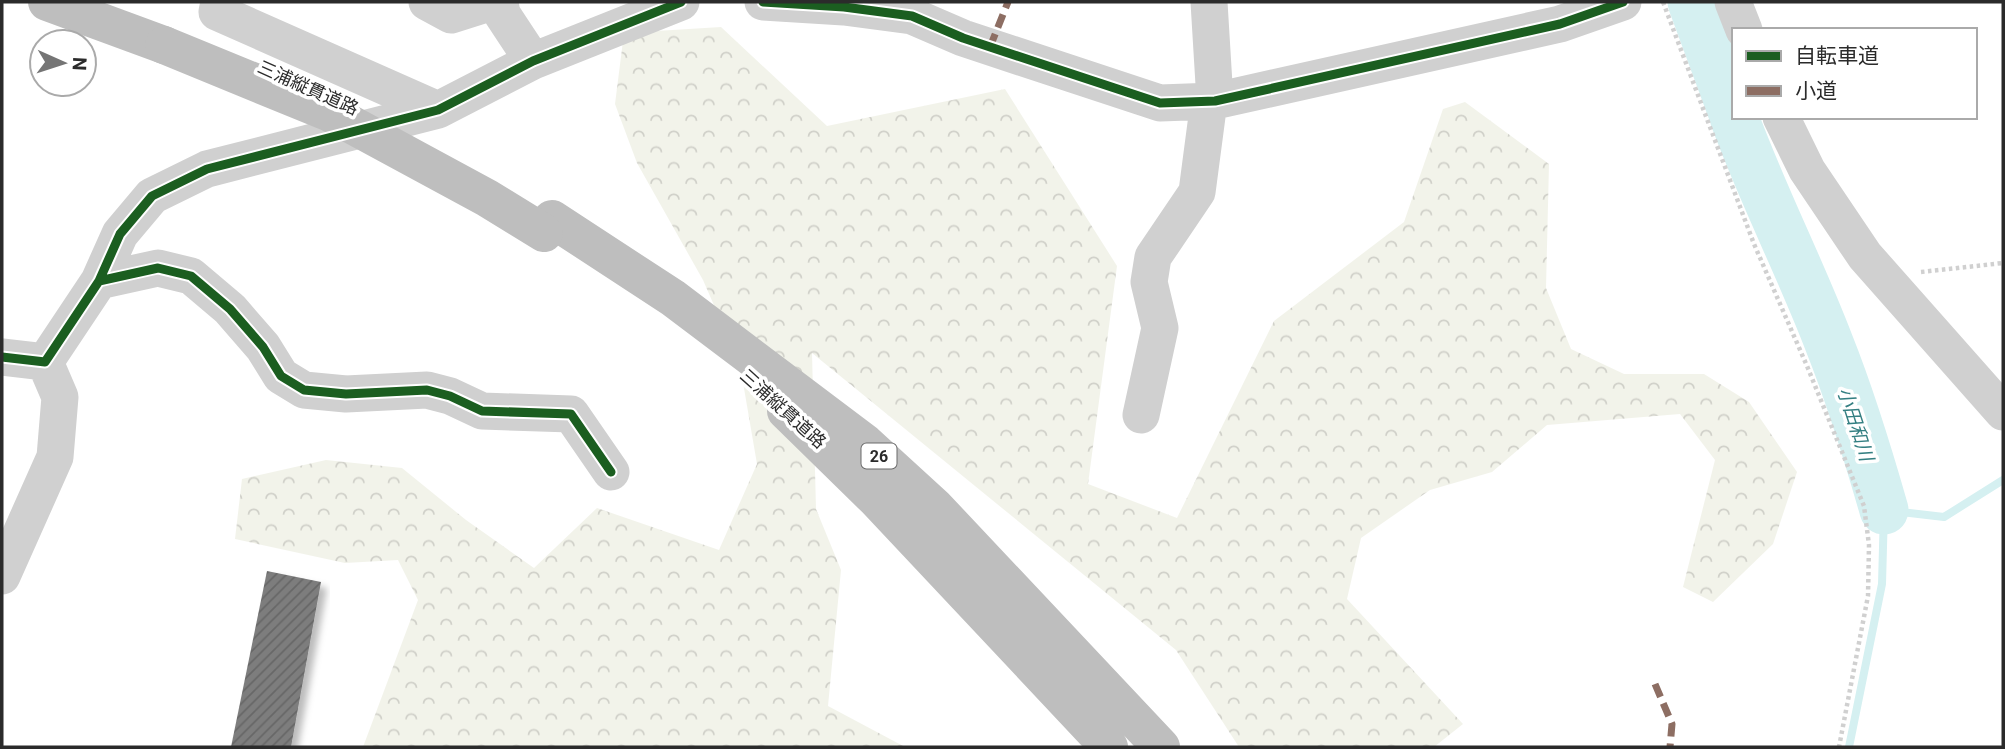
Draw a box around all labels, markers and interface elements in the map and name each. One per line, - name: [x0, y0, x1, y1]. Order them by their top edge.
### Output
- north arrow: [28, 28, 98, 98]
- legend: [1732, 28, 1977, 119]
- text: 自転車道: [1795, 44, 1879, 68]
- street label: 三浦縦貫道路: [255, 56, 362, 119]
- text: N: [68, 57, 91, 71]
- text: 小道: [1795, 79, 1837, 103]
- street label: 三浦縦貫道路: [736, 365, 830, 453]
- water label: 小田和川: [1833, 384, 1879, 466]
- road number: 26: [862, 444, 896, 468]

